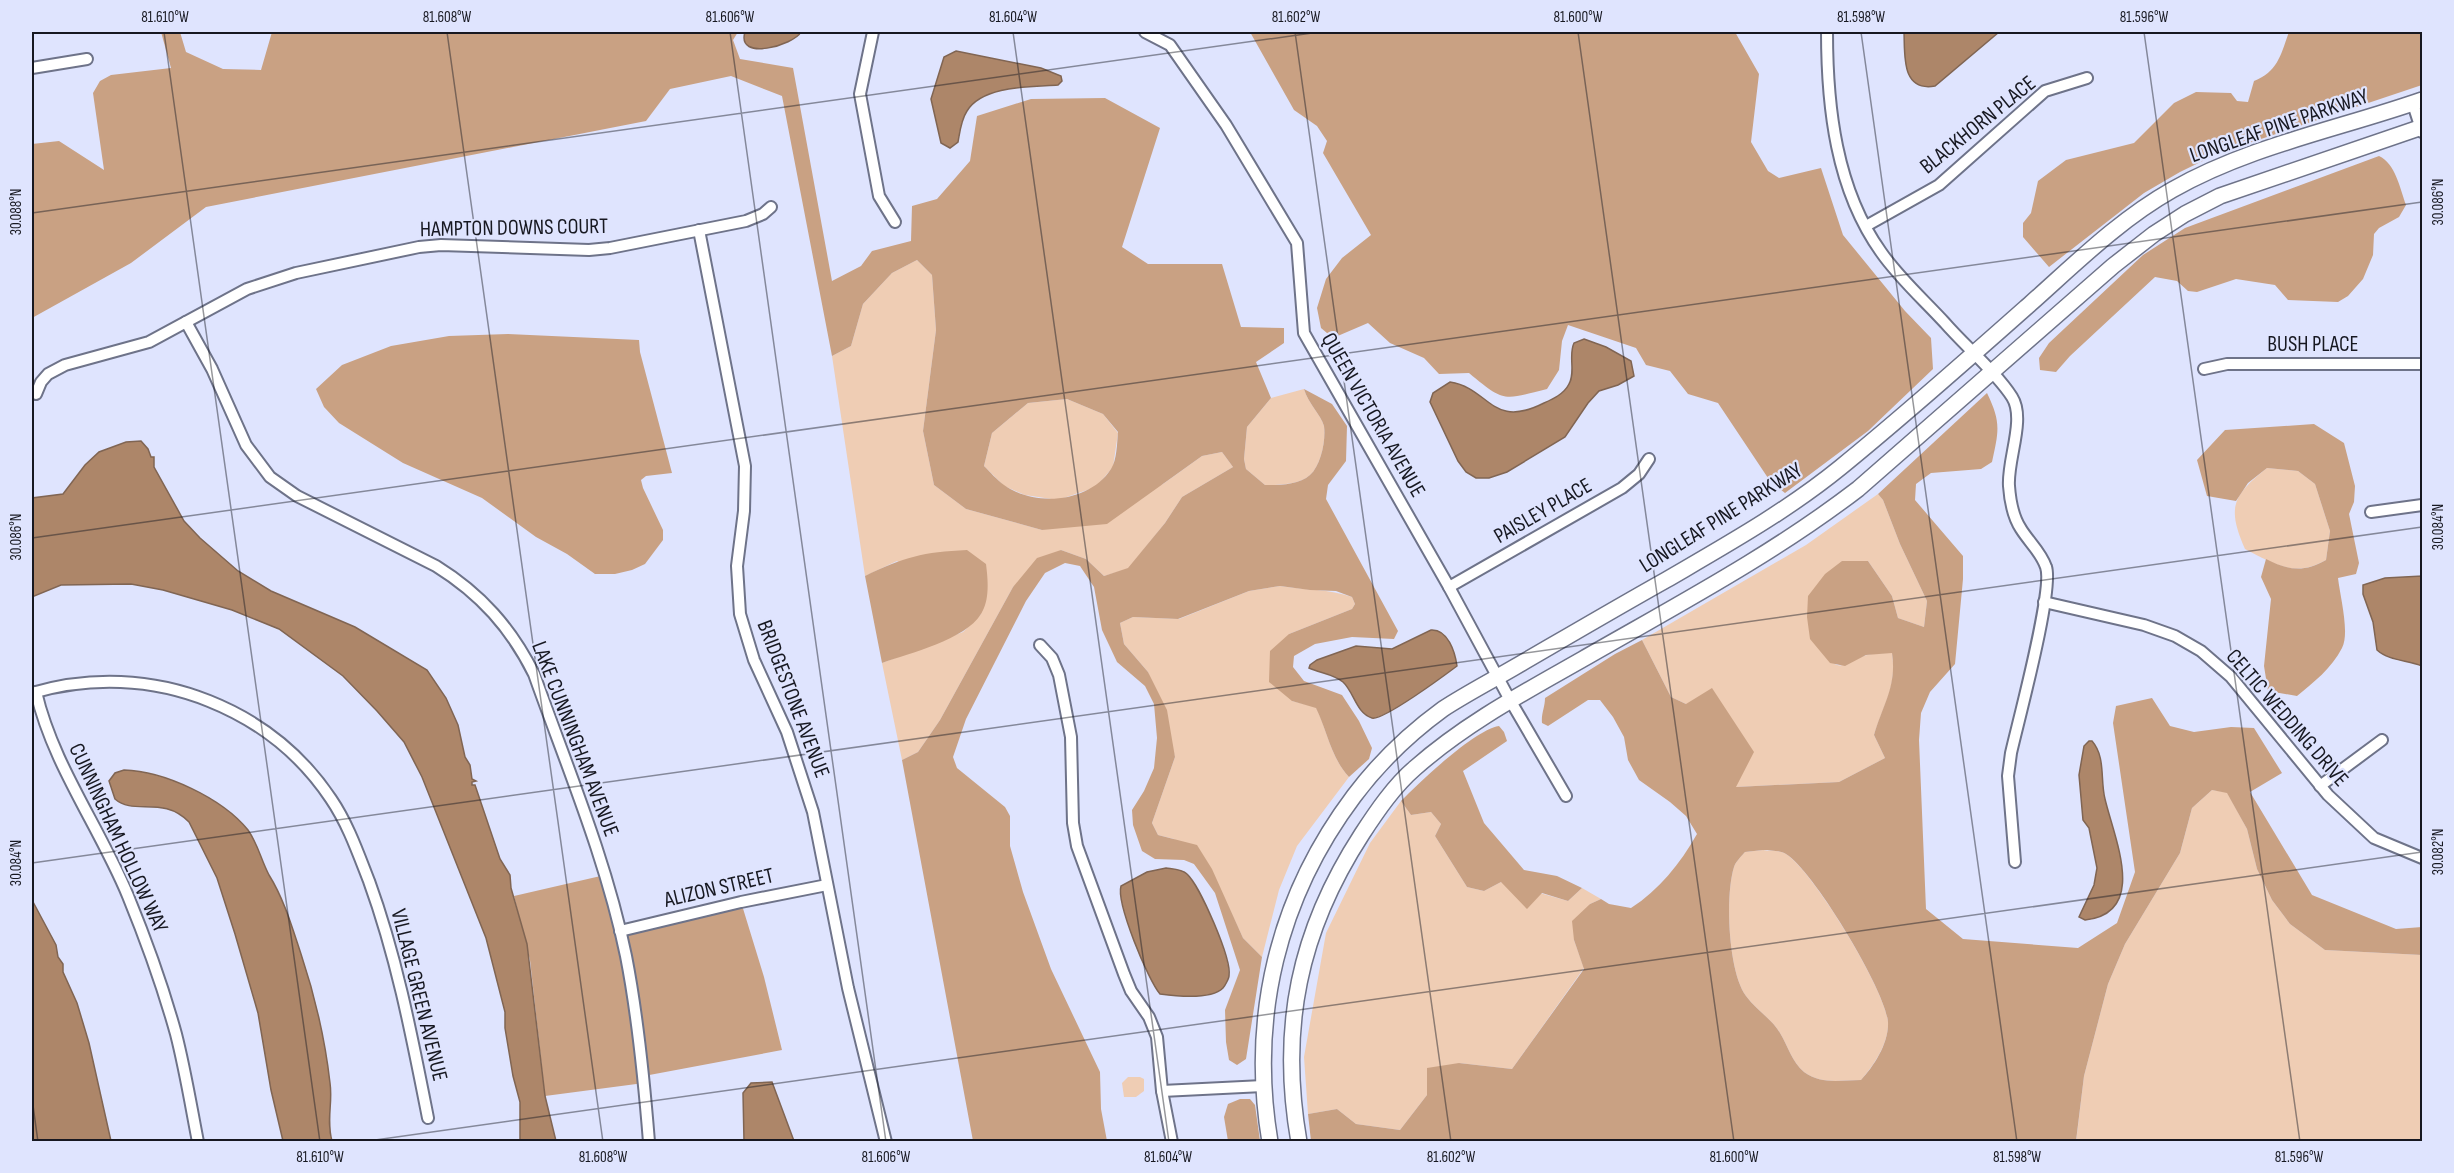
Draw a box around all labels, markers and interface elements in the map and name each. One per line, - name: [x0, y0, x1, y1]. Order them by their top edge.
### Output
- text: 81.610°W: [141, 8, 189, 27]
- text: 81.608°W: [423, 8, 472, 27]
- text: 81.606°W: [706, 8, 755, 27]
- text: 81.604°W: [989, 8, 1037, 27]
- text: 81.602°W: [1272, 8, 1320, 27]
- text: 81.600°W: [1554, 8, 1603, 27]
- text: 81.598°W: [1837, 8, 1885, 27]
- text: 81.596°W: [2120, 8, 2168, 27]
- street label: BLACKHORN PLACE: [1915, 70, 2041, 180]
- street label: LONGLEAF PINE PARKWAY: [2186, 83, 2372, 169]
- text: 30.086°N: [2429, 179, 2448, 225]
- text: 30.088°N: [7, 189, 26, 235]
- street label: HAMPTON DOWNS COURT: [420, 213, 608, 243]
- street label: QUEEN VICTORIA AVENUE: [1315, 328, 1431, 502]
- street label: BUSH PLACE: [2267, 331, 2359, 358]
- street label: LONGLEAF PINE PARKWAY: [1635, 457, 1807, 579]
- street label: PAISLEY PLACE: [1489, 472, 1597, 550]
- text: 30.084°N: [2429, 504, 2448, 550]
- text: 30.086°N: [7, 514, 26, 560]
- street label: BRIDGESTONE AVENUE: [751, 616, 835, 782]
- street label: LAKE CUNNINGHAM AVENUE: [525, 638, 625, 840]
- street label: CELTIC WEDDING DRIVE: [2220, 644, 2354, 792]
- street label: CUNNINGHAM HOLLOW WAY: [62, 739, 174, 937]
- text: 30.082°N: [2429, 829, 2448, 875]
- text: 30.084°N: [7, 840, 26, 886]
- street label: ALIZON STREET: [661, 862, 777, 914]
- street label: VILLAGE GREEN AVENUE: [385, 906, 453, 1084]
- text: 81.610°W: [296, 1148, 344, 1167]
- text: 81.608°W: [579, 1148, 628, 1167]
- text: 81.606°W: [862, 1148, 911, 1167]
- text: 81.604°W: [1144, 1148, 1192, 1167]
- text: 81.602°W: [1427, 1148, 1475, 1167]
- text: 81.600°W: [1710, 1148, 1759, 1167]
- text: 81.598°W: [1993, 1148, 2041, 1167]
- text: 81.596°W: [2275, 1148, 2323, 1167]

